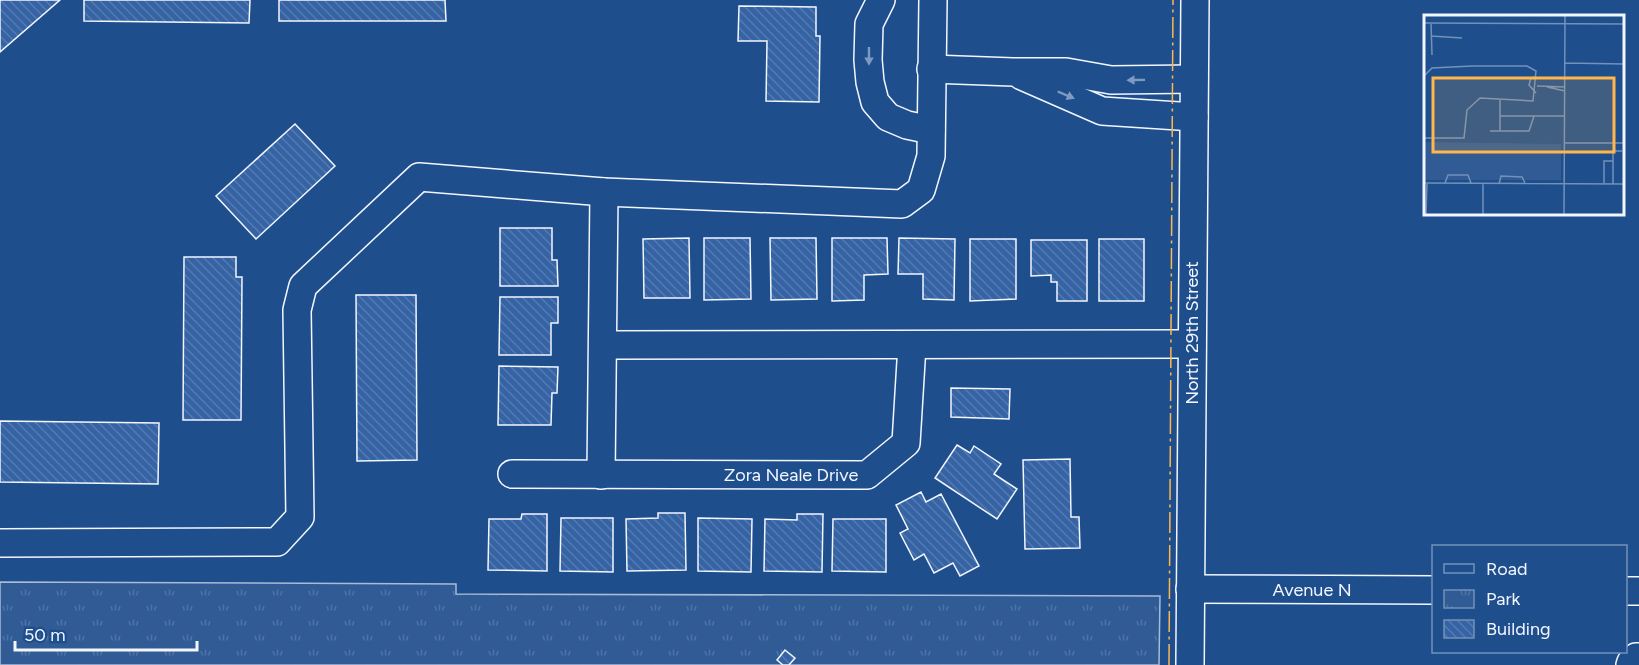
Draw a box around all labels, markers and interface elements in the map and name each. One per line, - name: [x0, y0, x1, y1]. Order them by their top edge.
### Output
- inset map: [1424, 15, 1624, 214]
- one-way arrow: [864, 46, 874, 65]
- one-way arrow: [1126, 75, 1145, 85]
- one-way arrow: [1058, 90, 1076, 100]
- street label: North 29th Street: [1181, 261, 1203, 405]
- street label: Zora Neale Drive: [724, 464, 858, 486]
- legend: [1432, 545, 1627, 653]
- text: Road: [1486, 558, 1527, 580]
- street label: Avenue N: [1272, 579, 1352, 601]
- text: Park: [1486, 588, 1521, 610]
- scale bar: [15, 614, 196, 652]
- text: Building: [1486, 618, 1551, 640]
- text: 50 m: [24, 624, 66, 646]

